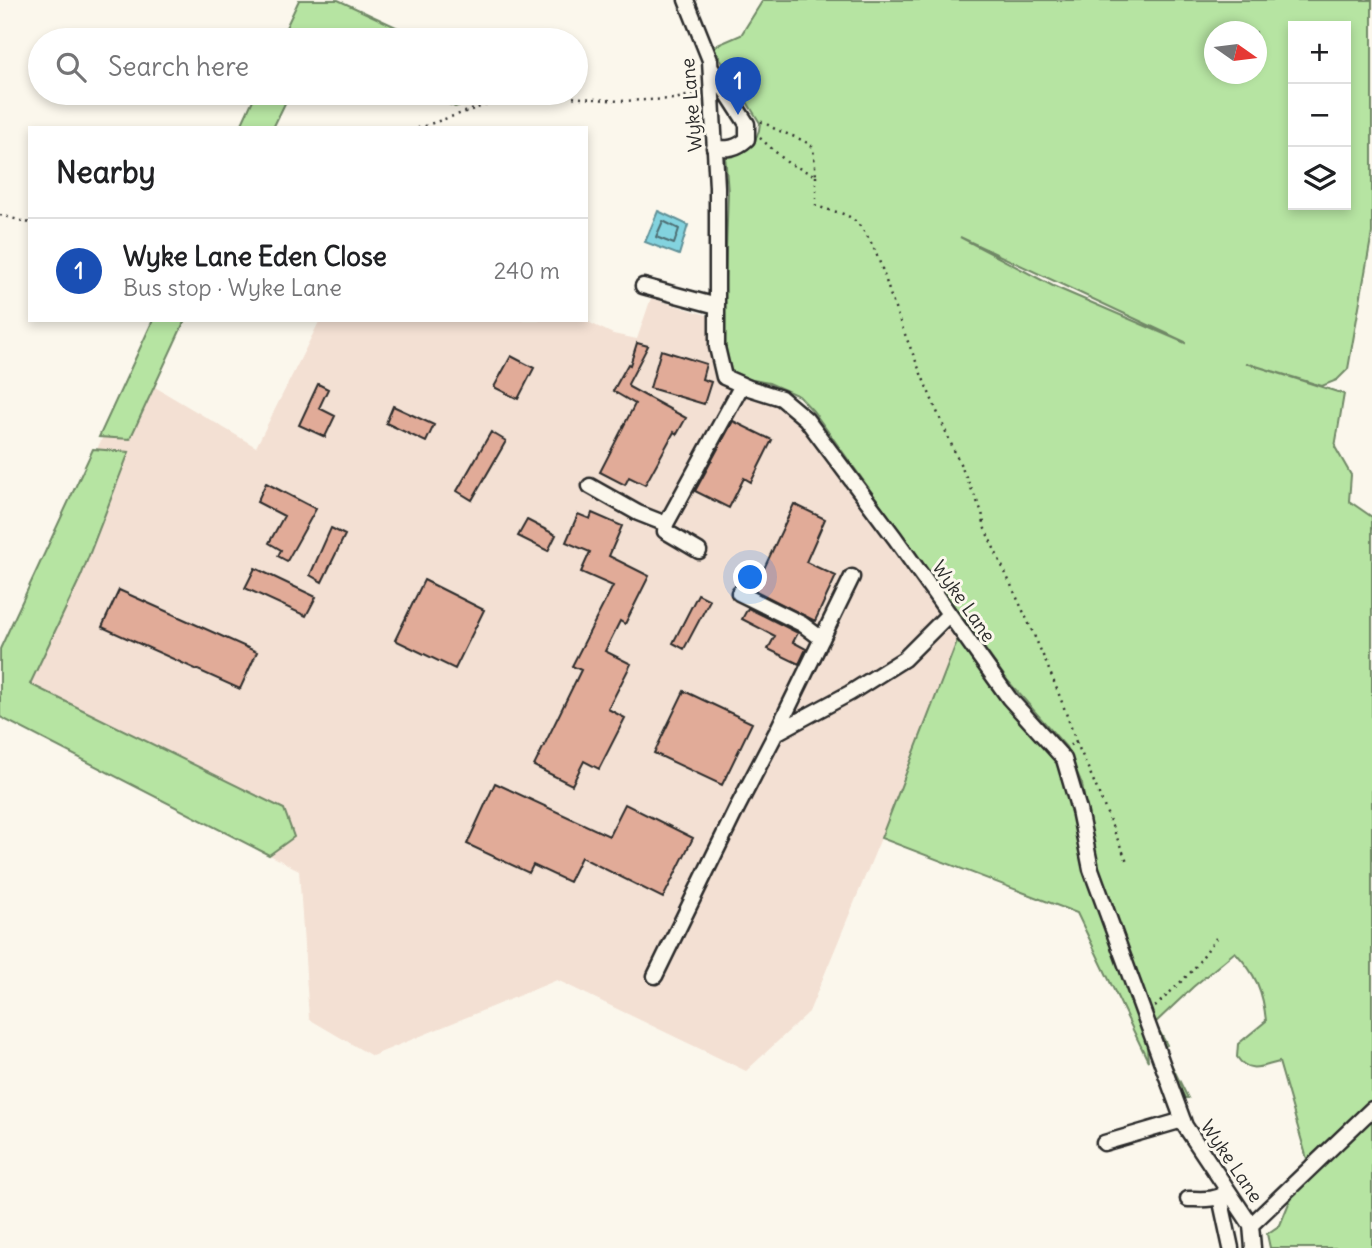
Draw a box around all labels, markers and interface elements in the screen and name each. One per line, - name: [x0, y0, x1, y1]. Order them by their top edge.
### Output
- north arrow: [1204, 21, 1267, 84]
- map controls: [1288, 21, 1351, 210]
- button: +: [1288, 21, 1351, 84]
- search box: [28, 28, 588, 105]
- icon: search: [52, 48, 90, 86]
- text: Search here: [108, 50, 249, 83]
- street label: Wyke Lane: [675, 57, 707, 153]
- pin: 1: [715, 57, 761, 115]
- button: −: [1288, 84, 1351, 147]
- button: layers: [1288, 147, 1351, 210]
- text: Nearby: [56, 153, 156, 191]
- text: Wyke Lane Eden Close: [123, 240, 387, 273]
- text: 1: [74, 256, 84, 285]
- text: 240 m: [494, 256, 560, 285]
- text: Bus stop · Wyke Lane: [123, 273, 342, 302]
- street label: Wyke Lane: [927, 556, 1001, 646]
- your location: [733, 560, 767, 594]
- street label: Wyke Lane: [1196, 1115, 1268, 1207]

